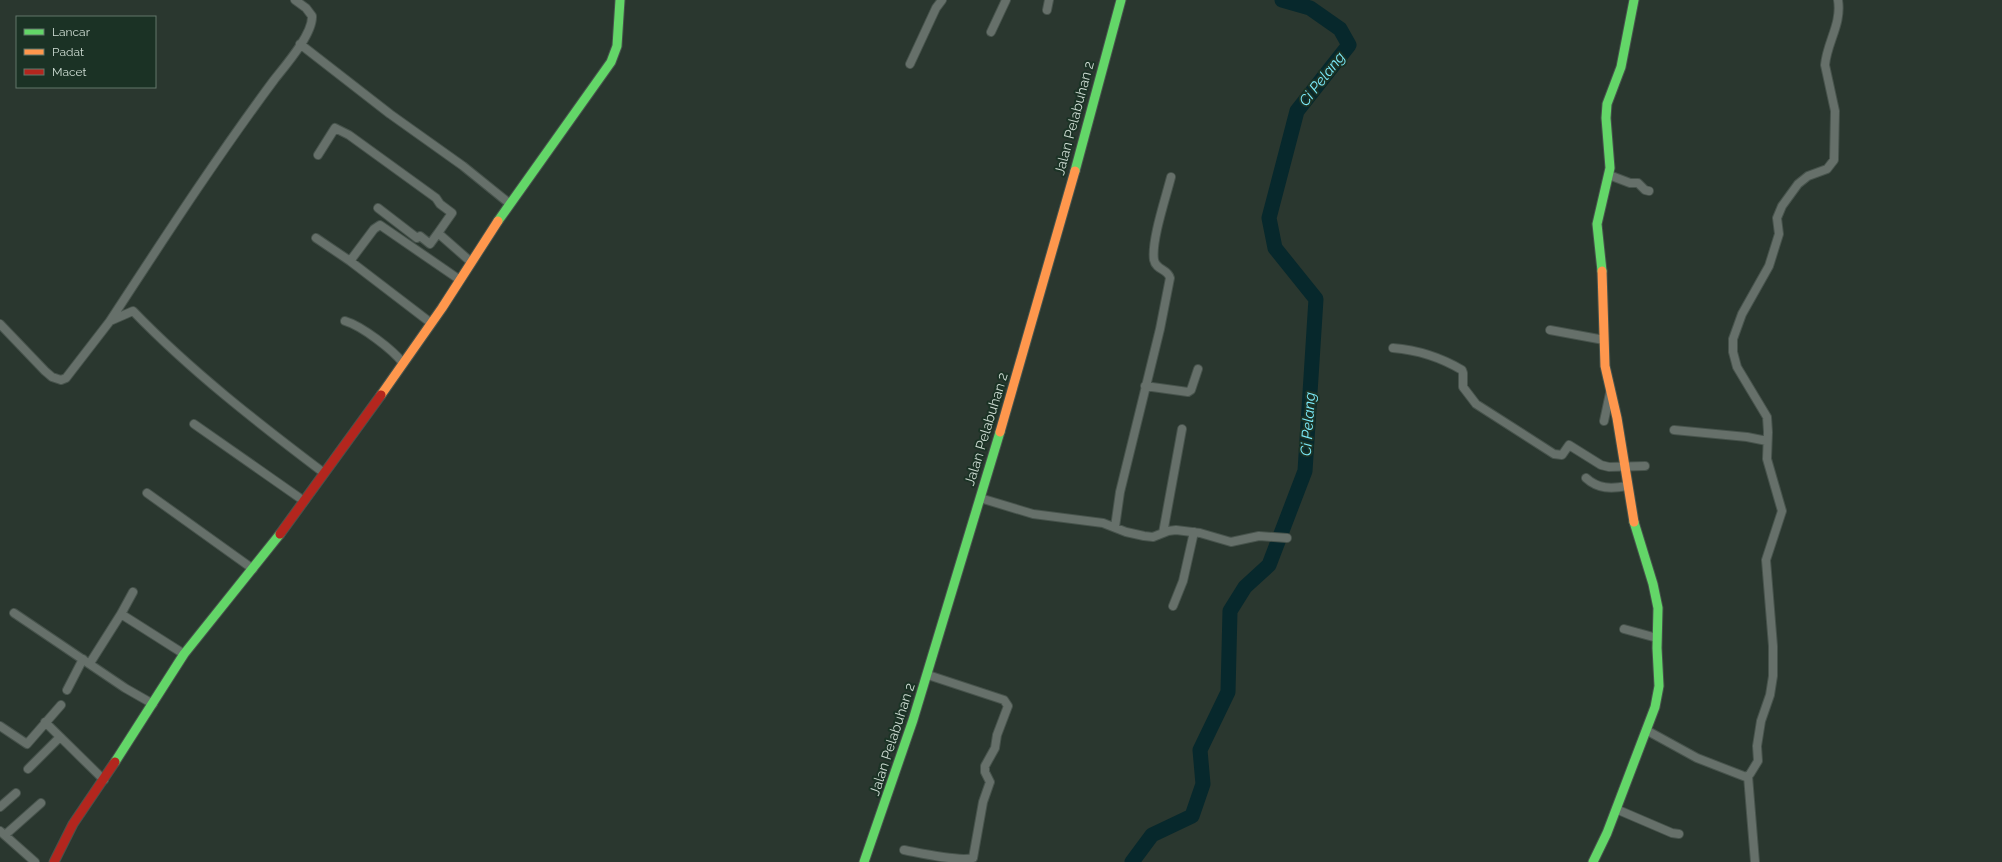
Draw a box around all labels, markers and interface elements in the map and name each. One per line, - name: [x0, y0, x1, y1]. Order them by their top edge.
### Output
- legend: [16, 16, 156, 88]
- text: Lancar: [52, 25, 91, 39]
- text: Padat: [52, 45, 84, 59]
- water label: Ci Pelang: [1295, 48, 1349, 110]
- street label: Jalan Pelabuhan 2: [1051, 59, 1097, 177]
- text: Macet: [52, 65, 87, 79]
- street label: Jalan Pelabuhan 2: [961, 371, 1011, 487]
- water label: Ci Pelang: [1297, 391, 1319, 456]
- street label: Jalan Pelabuhan 2: [866, 681, 918, 797]

